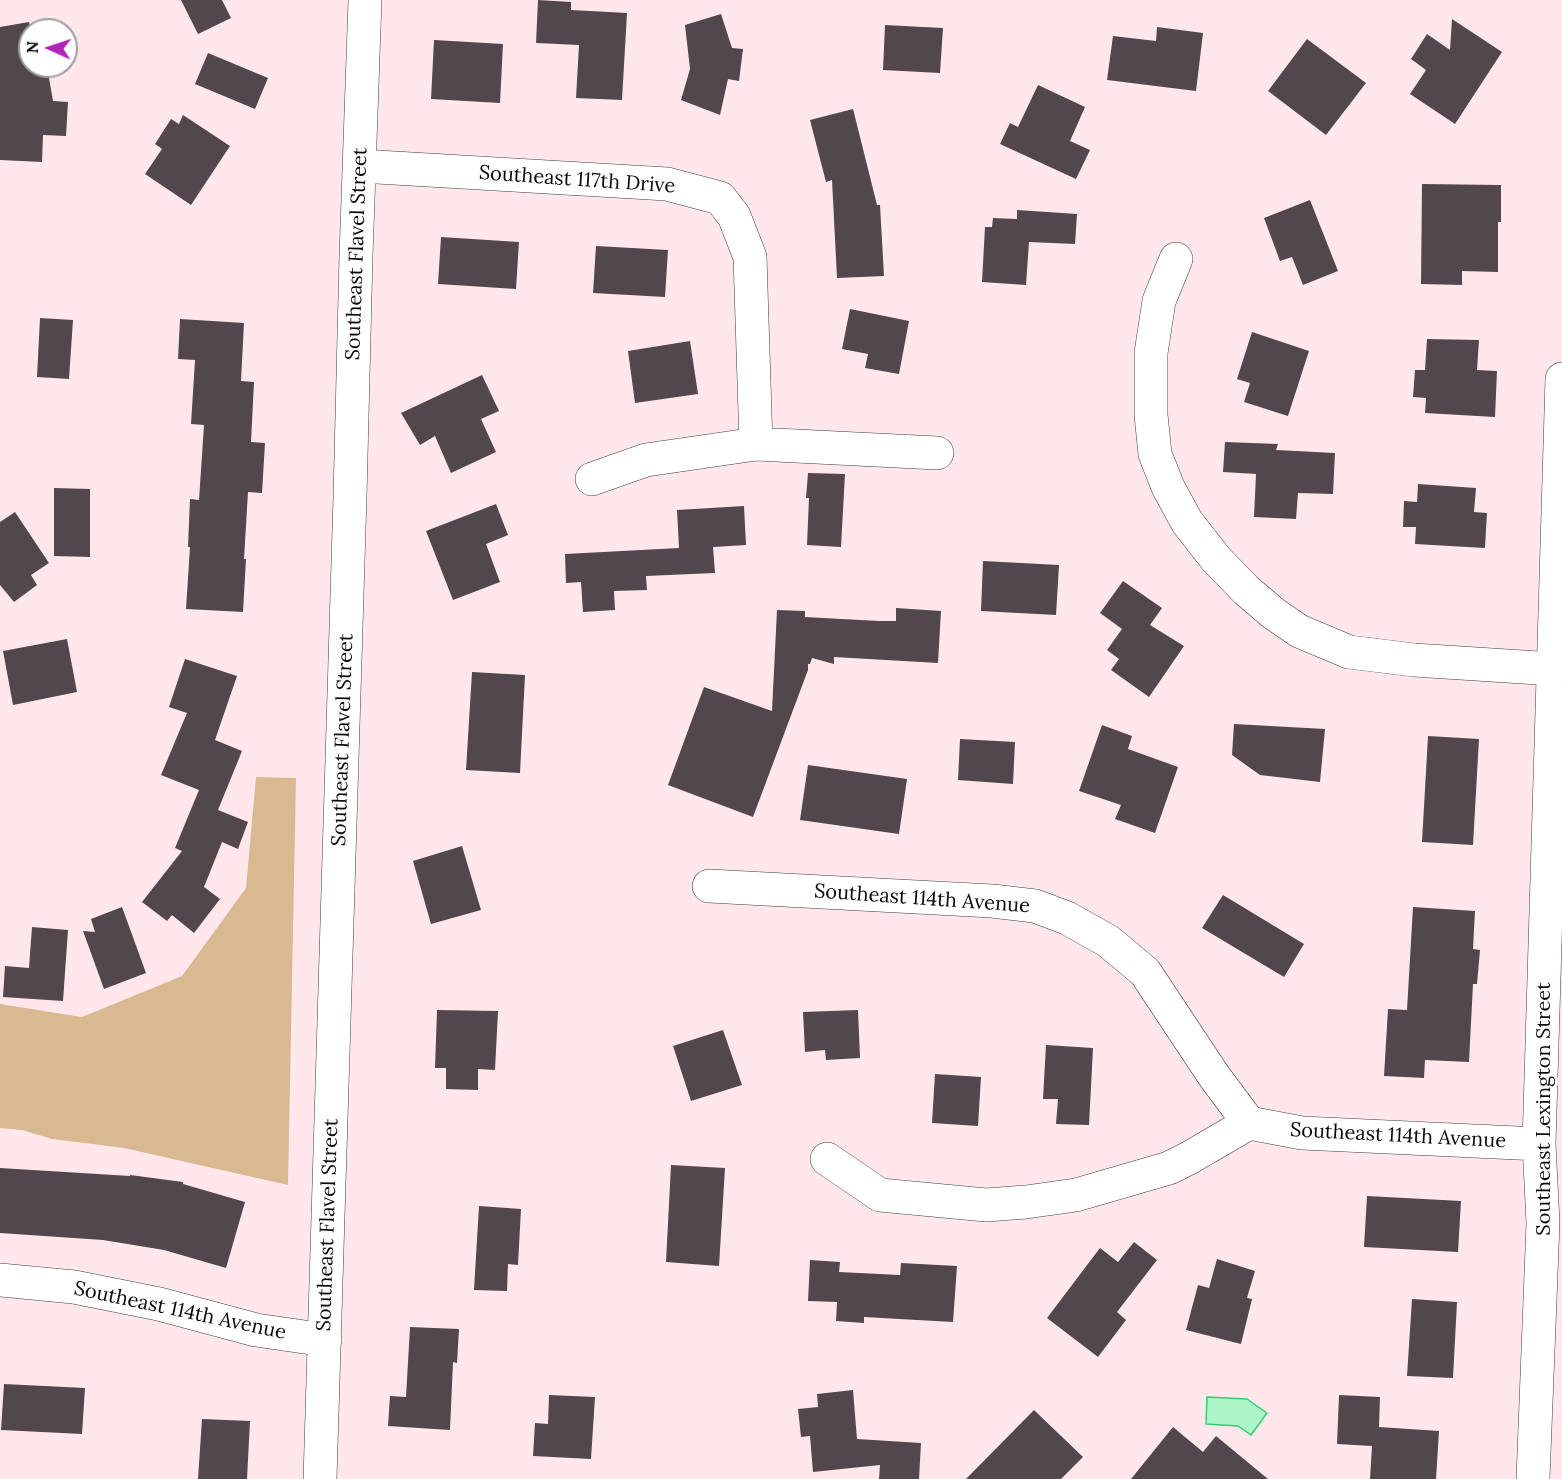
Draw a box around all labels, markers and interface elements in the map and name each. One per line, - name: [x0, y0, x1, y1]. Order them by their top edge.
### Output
- north arrow: [18, 18, 78, 78]
- text: N: [22, 40, 42, 54]
- street label: Southeast Flavel Street: [341, 147, 373, 361]
- street label: Southeast 117th Drive: [478, 161, 676, 199]
- street label: Southeast Flavel Street: [327, 633, 359, 847]
- street label: Southeast 114th Avenue: [813, 879, 1031, 919]
- street label: Southeast Lexington Street: [1532, 982, 1556, 1236]
- street label: Southeast Flavel Street: [312, 1118, 344, 1332]
- street label: Southeast 114th Avenue: [1289, 1118, 1507, 1154]
- street label: Southeast 114th Avenue: [72, 1277, 288, 1345]

